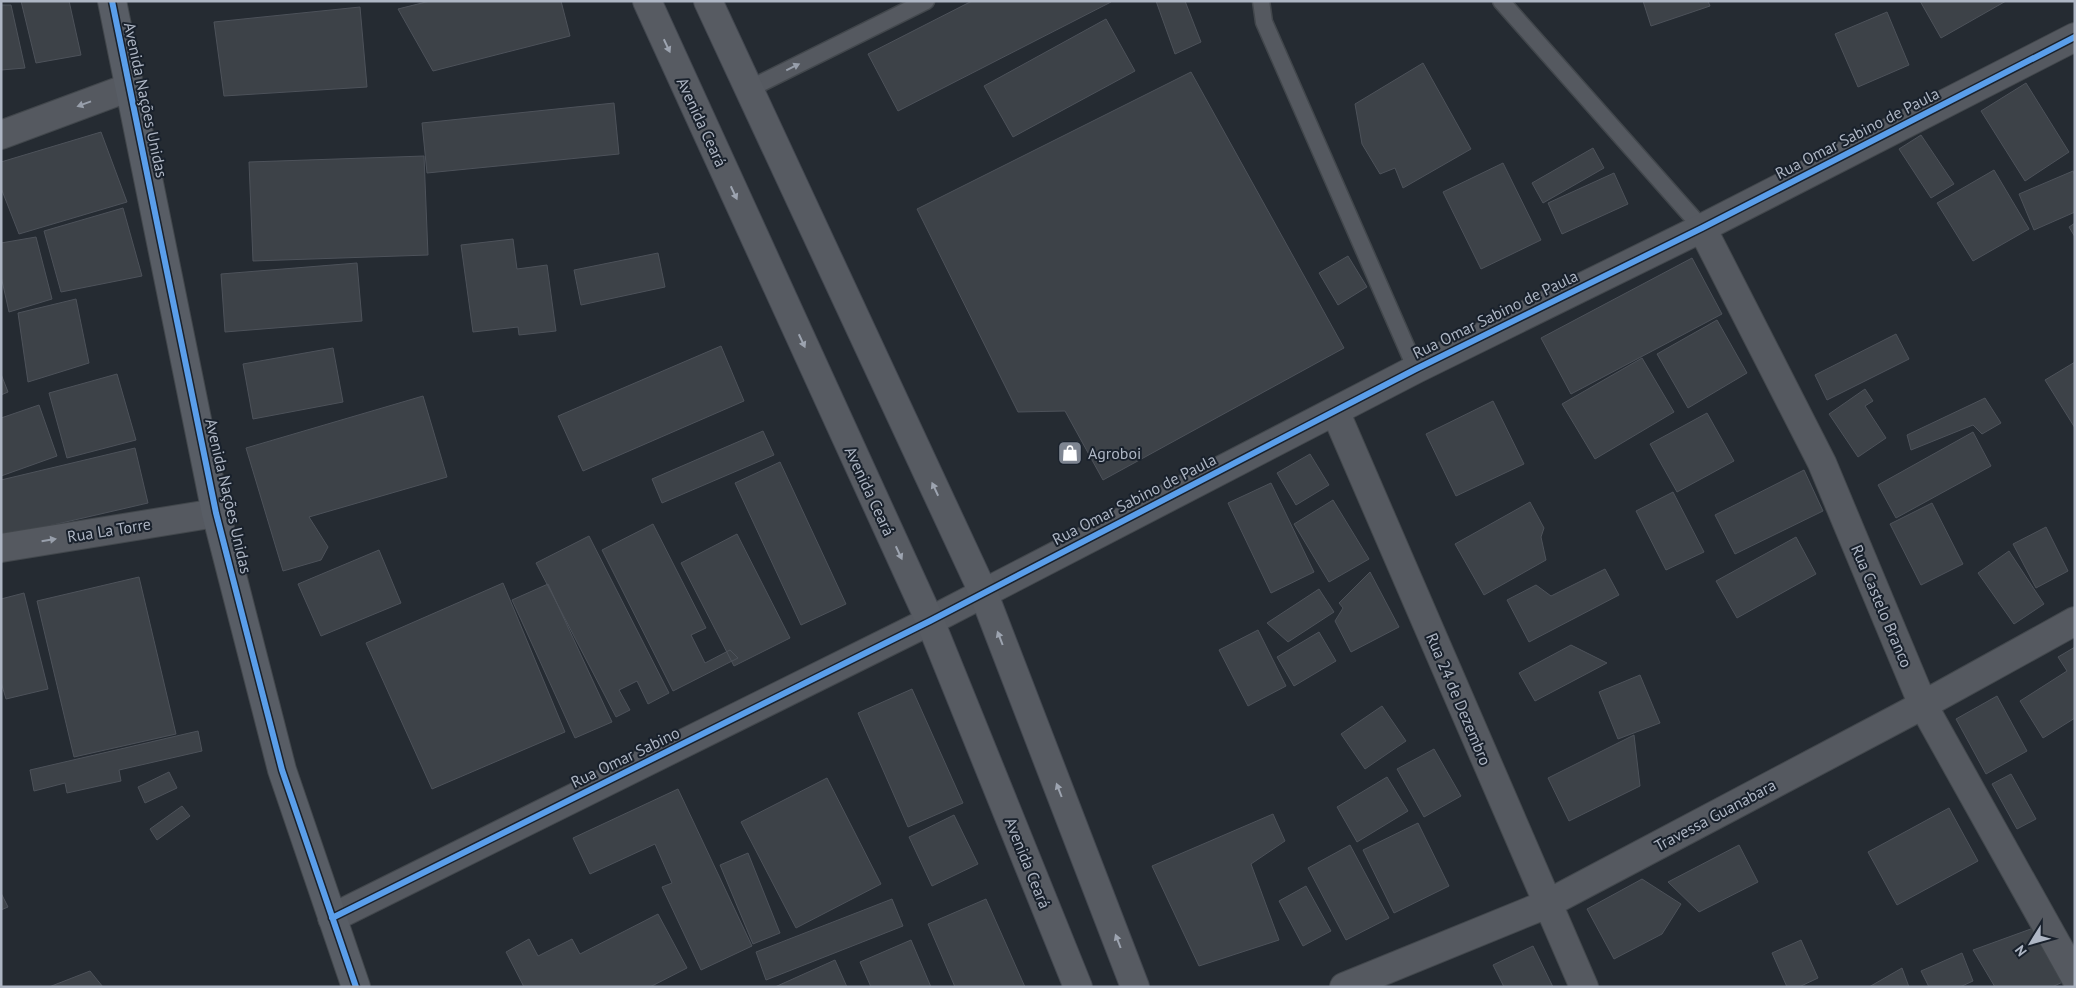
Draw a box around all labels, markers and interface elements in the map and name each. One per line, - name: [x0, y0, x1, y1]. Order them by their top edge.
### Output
- street label: Avenida Nações Unidas: [120, 20, 172, 180]
- one-way arrow: [663, 39, 671, 53]
- one-way arrow: [786, 63, 800, 71]
- street label: Avenida Ceará: [673, 74, 731, 170]
- street label: Rua Omar Sabino de Paula: [1772, 83, 1942, 183]
- one-way arrow: [76, 100, 91, 108]
- one-way arrow: [731, 186, 739, 200]
- street label: Rua Omar Sabino de Paula: [1409, 265, 1581, 363]
- one-way arrow: [798, 334, 806, 348]
- street label: Avenida Nações Unidas: [201, 417, 257, 576]
- shop icon: Agroboi: [1057, 440, 1083, 466]
- street label: Avenida Ceará: [841, 443, 899, 539]
- place label: Agroboi: [1088, 443, 1141, 463]
- street label: Rua Omar Sabino de Paula: [1049, 449, 1219, 549]
- one-way arrow: [931, 482, 939, 497]
- street label: Rua La Torre: [66, 514, 152, 546]
- one-way arrow: [42, 536, 58, 544]
- street label: Rua Castelo Branco: [1847, 542, 1917, 670]
- one-way arrow: [894, 545, 903, 560]
- street label: Rua 24 de Dezembro: [1422, 630, 1496, 768]
- one-way arrow: [996, 631, 1004, 645]
- street label: Rua Omar Sabino: [567, 722, 683, 792]
- street label: Travessa Guanabara: [1651, 774, 1779, 856]
- one-way arrow: [1055, 782, 1063, 797]
- street label: Avenida Ceará: [1001, 815, 1055, 911]
- north arrow: [2006, 918, 2056, 968]
- one-way arrow: [1113, 934, 1121, 948]
- text: N: [2011, 942, 2031, 960]

